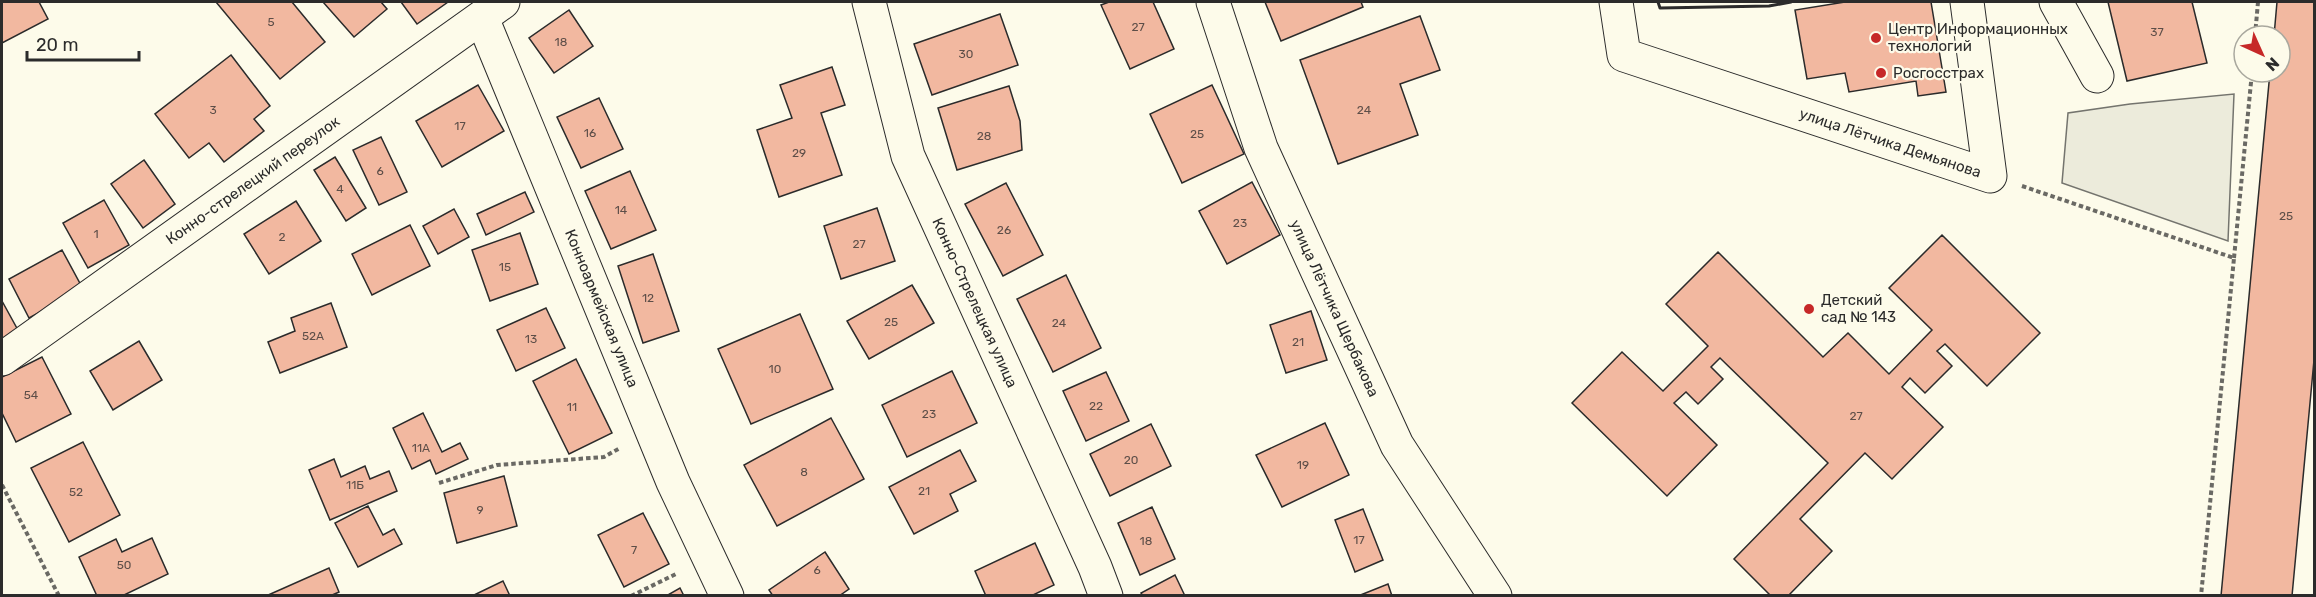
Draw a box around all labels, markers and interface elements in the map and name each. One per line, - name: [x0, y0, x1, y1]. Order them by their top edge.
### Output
- house number: 5: [267, 15, 275, 29]
- house number: 27: [1131, 20, 1145, 34]
- place label: Центр Информационных технологий: [1888, 20, 2068, 55]
- scale bar: [27, 24, 140, 62]
- north arrow: [2232, 24, 2292, 84]
- house number: 37: [2150, 25, 2164, 39]
- marker: Центр Информационных технологий: [1869, 31, 1883, 45]
- text: 20 m: [36, 34, 78, 56]
- house number: 18: [555, 35, 567, 49]
- house number: 30: [959, 47, 973, 61]
- text: N: [2261, 53, 2283, 75]
- place label: Росгосстрах: [1893, 64, 1984, 82]
- marker: Росгосстрах: [1874, 66, 1888, 80]
- house number: 3: [209, 103, 217, 117]
- house number: 24: [1357, 103, 1372, 117]
- street label: улица Лётчика Демьянова: [1797, 105, 1983, 181]
- street label: Конно-стрелецкий переулок: [162, 112, 343, 248]
- house number: 17: [454, 119, 466, 133]
- house number: 16: [584, 126, 596, 140]
- house number: 25: [1190, 127, 1204, 141]
- house number: 28: [977, 129, 991, 143]
- house number: 29: [792, 146, 806, 160]
- house number: 6: [376, 164, 384, 178]
- house number: 4: [336, 182, 344, 196]
- house number: 14: [615, 203, 628, 217]
- house number: 25: [2279, 209, 2293, 223]
- street label: Конно-Стрелецкая улица: [928, 215, 1021, 390]
- house number: 23: [1233, 216, 1247, 230]
- street label: улица Лётчика Щербакова: [1286, 217, 1383, 400]
- house number: 26: [997, 223, 1011, 237]
- house number: 1: [93, 227, 99, 241]
- street label: Конноармейская улица: [561, 227, 642, 390]
- house number: 2: [278, 230, 286, 244]
- house number: 27: [852, 237, 866, 251]
- house number: 15: [499, 260, 511, 274]
- house number: 12: [642, 291, 654, 305]
- place label: Детский сад № 143: [1821, 291, 1896, 326]
- marker: Детский сад № 143: [1802, 302, 1816, 316]
- house number: 25: [884, 315, 898, 329]
- house number: 24: [1052, 316, 1067, 330]
- house number: 52А: [302, 329, 324, 343]
- house number: 13: [525, 332, 537, 346]
- house number: 21: [1292, 335, 1304, 349]
- house number: 10: [769, 362, 781, 376]
- house number: 54: [24, 388, 39, 402]
- house number: 22: [1089, 399, 1103, 413]
- house number: 11: [567, 400, 577, 414]
- house number: 23: [922, 407, 936, 421]
- house number: 27: [1849, 409, 1863, 423]
- house number: 11А: [412, 441, 430, 455]
- house number: 20: [1124, 453, 1138, 467]
- house number: 19: [1297, 458, 1309, 472]
- house number: 8: [800, 465, 808, 479]
- house number: 11Б: [346, 478, 364, 492]
- house number: 21: [918, 484, 930, 498]
- house number: 52: [69, 485, 83, 499]
- house number: 9: [476, 503, 484, 517]
- house number: 17: [1353, 533, 1365, 547]
- house number: 18: [1140, 534, 1152, 548]
- house number: 7: [631, 543, 637, 557]
- house number: 50: [117, 558, 131, 572]
- house number: 6: [813, 563, 821, 577]

